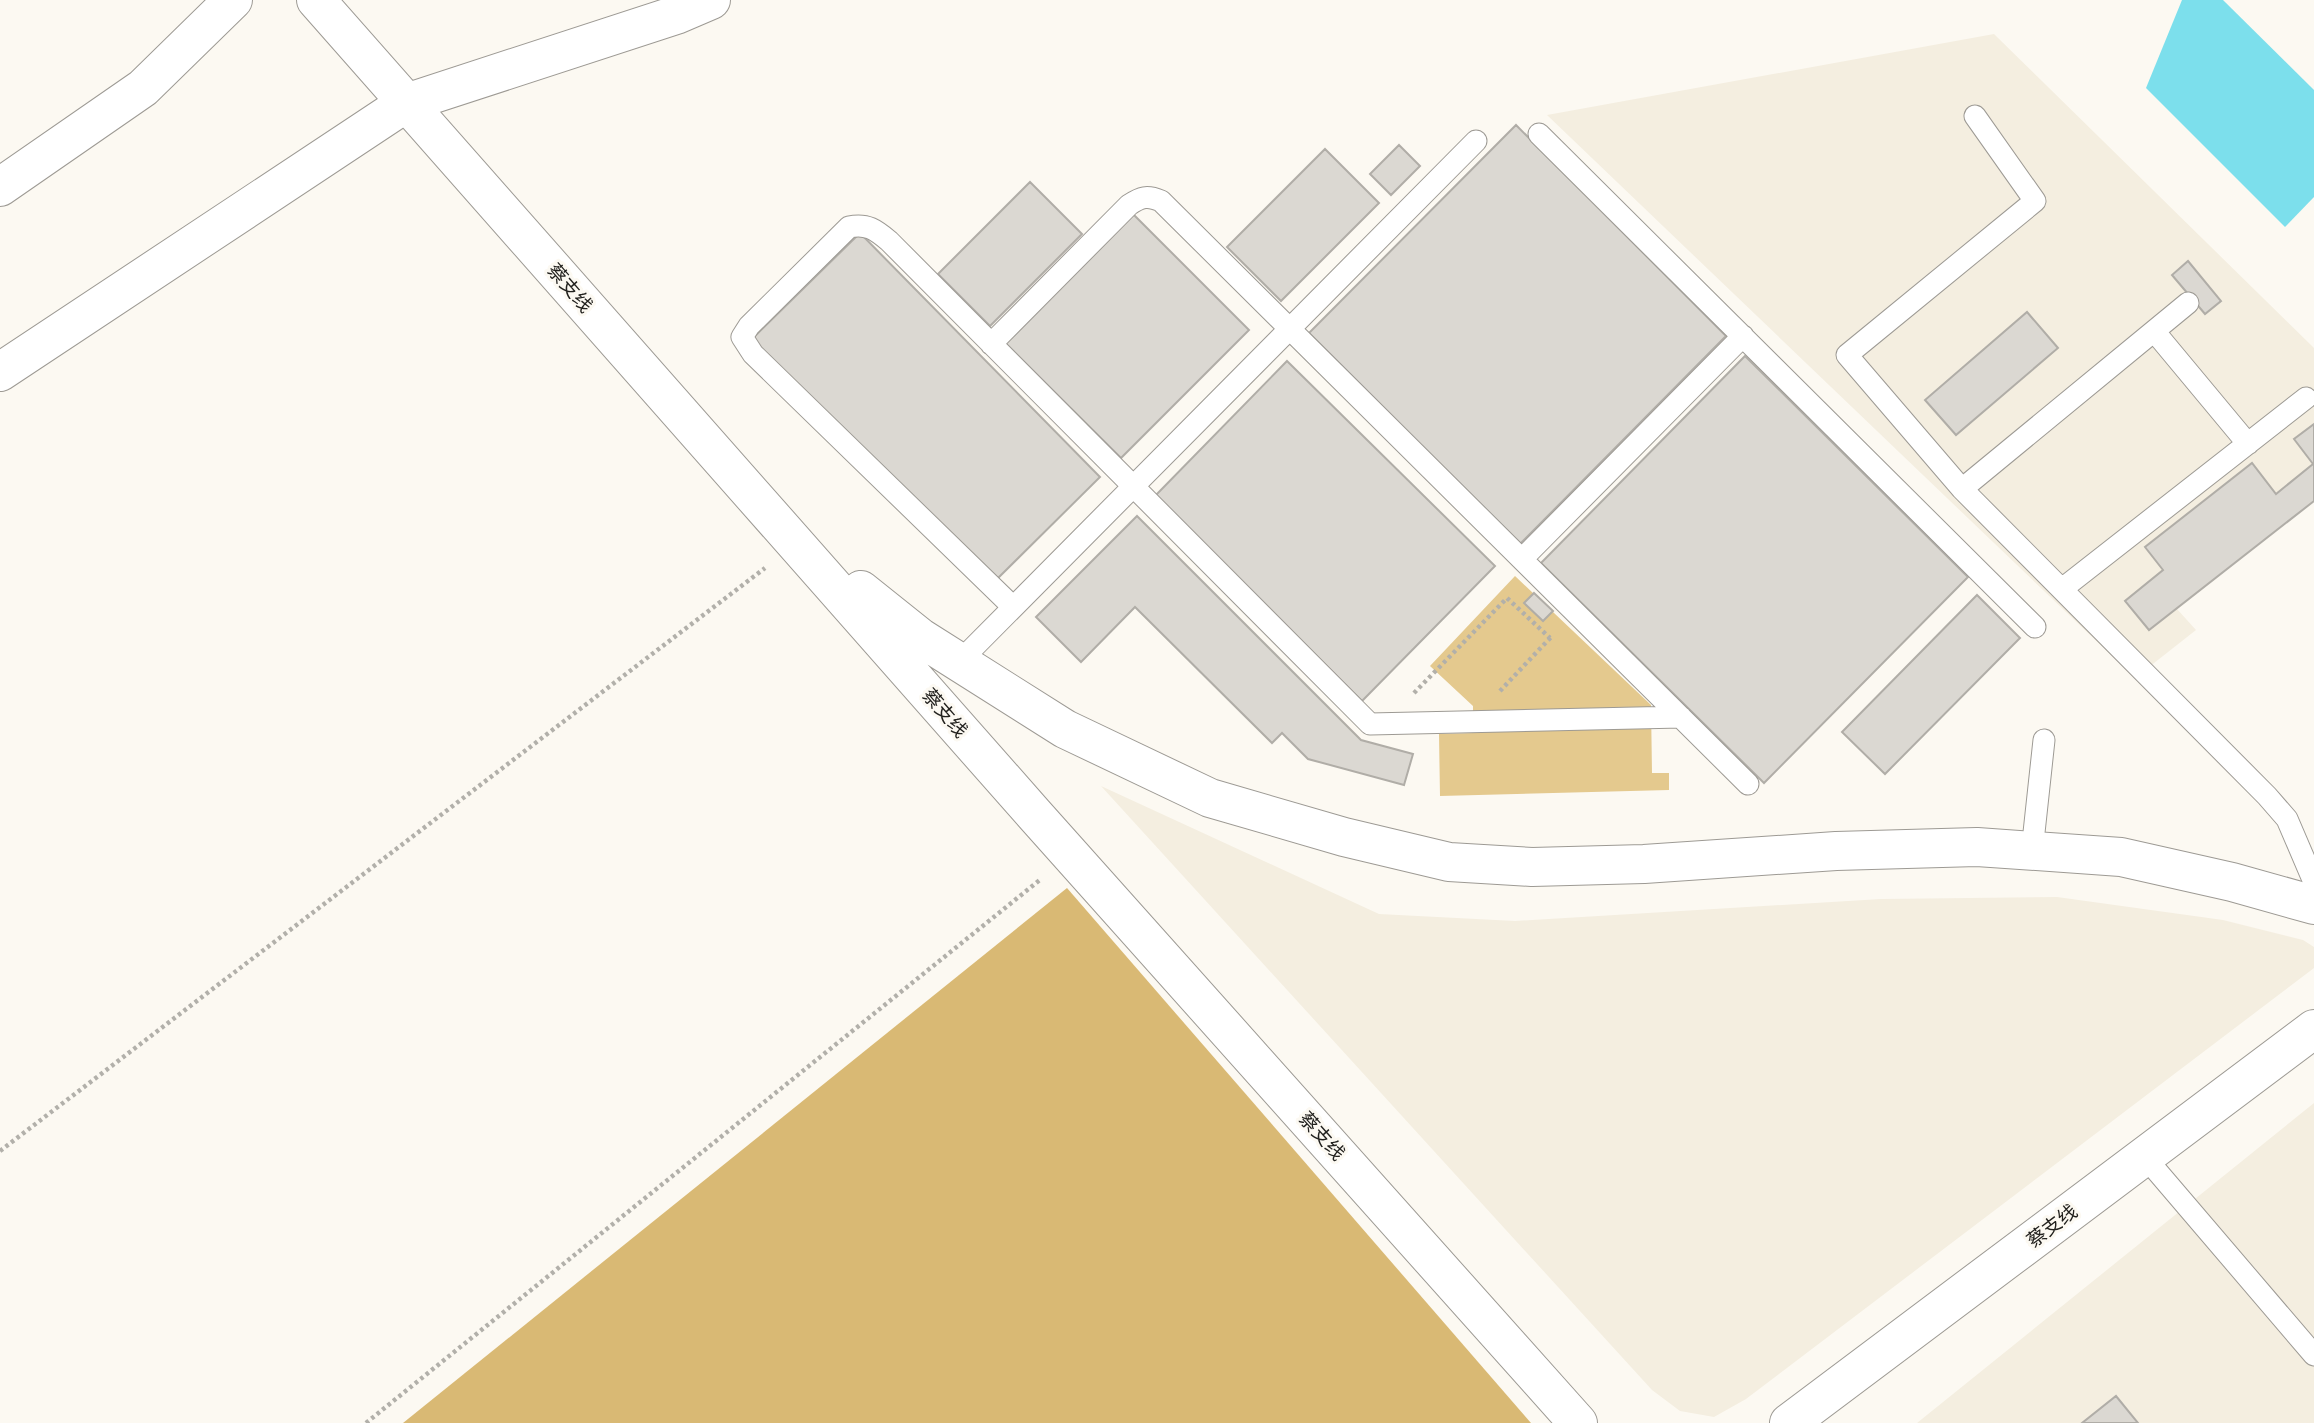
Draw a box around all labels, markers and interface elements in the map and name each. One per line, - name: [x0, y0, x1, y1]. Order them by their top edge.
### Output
- street label: 蔡支线: [543, 259, 597, 317]
- street label: 蔡支线: [918, 684, 972, 742]
- street label: 蔡支线: [1294, 1107, 1350, 1165]
- street label: 蔡支线: [2022, 1200, 2082, 1252]

